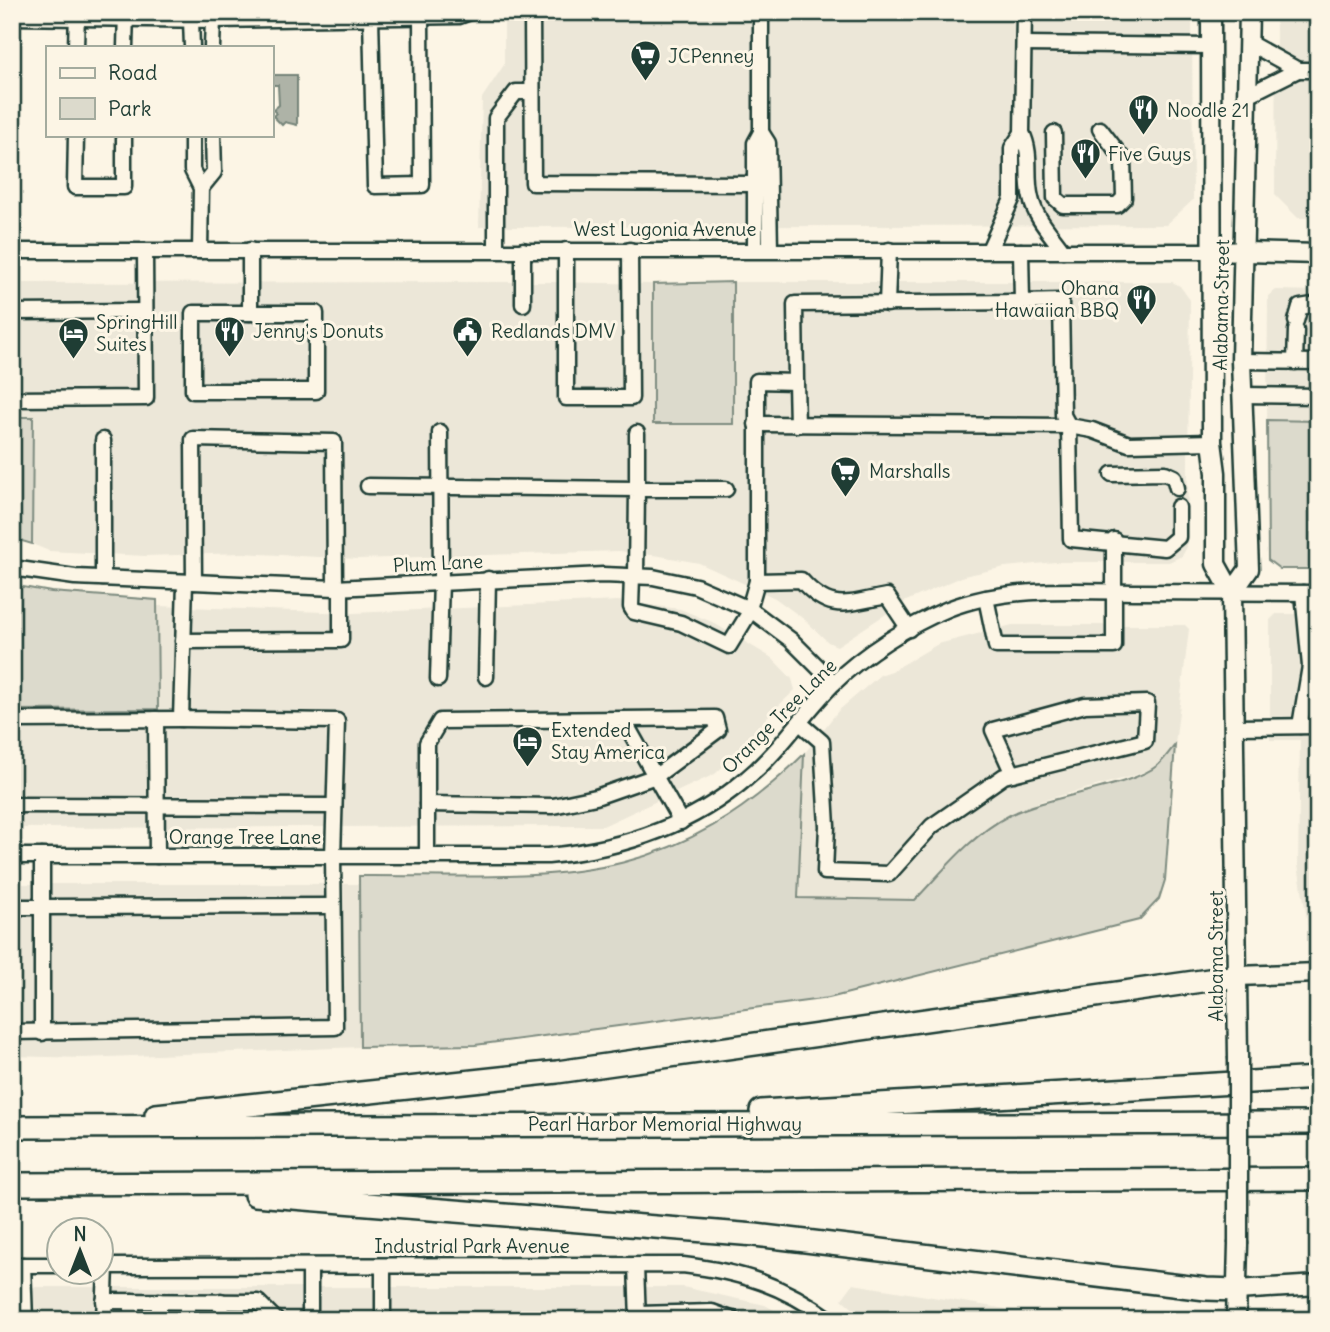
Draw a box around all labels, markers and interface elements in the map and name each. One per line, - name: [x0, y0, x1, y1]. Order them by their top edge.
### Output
- supermarket icon: JCPenney: [628, 39, 662, 83]
- place label: JCPenney: [668, 44, 754, 68]
- legend: [46, 46, 273, 136]
- text: Road: [108, 59, 157, 86]
- restaurant icon: Noodle 21: [1127, 93, 1161, 137]
- text: Park: [108, 95, 151, 122]
- place label: Noodle 21: [1167, 98, 1249, 122]
- restaurant icon: Five Guys: [1068, 137, 1102, 181]
- place label: Five Guys: [1108, 142, 1191, 166]
- street label: West Lugonia Avenue: [573, 217, 757, 241]
- street label: Alabama Street: [1208, 239, 1234, 371]
- place label: Ohana Hawaiian BBQ: [995, 276, 1119, 322]
- restaurant icon: Ohana Hawaiian BBQ: [1125, 282, 1159, 326]
- place label: SpringHill Suites: [96, 310, 177, 356]
- restaurant icon: Jenny's Donuts: [213, 314, 247, 358]
- public building icon: Redlands DMV: [451, 314, 485, 358]
- hotel icon: SpringHill Suites: [56, 316, 90, 360]
- place label: Jenny's Donuts: [253, 319, 384, 343]
- place label: Redlands DMV: [491, 319, 615, 343]
- supermarket icon: Marshalls: [829, 454, 863, 498]
- place label: Marshalls: [869, 459, 951, 483]
- street label: Plum Lane: [392, 549, 484, 577]
- street label: Orange Tree Lane: [717, 654, 841, 778]
- place label: Extended Stay America: [551, 718, 665, 764]
- hotel icon: Extended Stay America: [511, 724, 545, 768]
- street label: Orange Tree Lane: [169, 825, 321, 849]
- street label: Alabama Street: [1204, 890, 1228, 1022]
- street label: Pearl Harbor Memorial Highway: [528, 1112, 802, 1136]
- north arrow: [46, 1216, 116, 1286]
- text: N: [73, 1222, 87, 1246]
- street label: Industrial Park Avenue: [374, 1234, 570, 1258]

